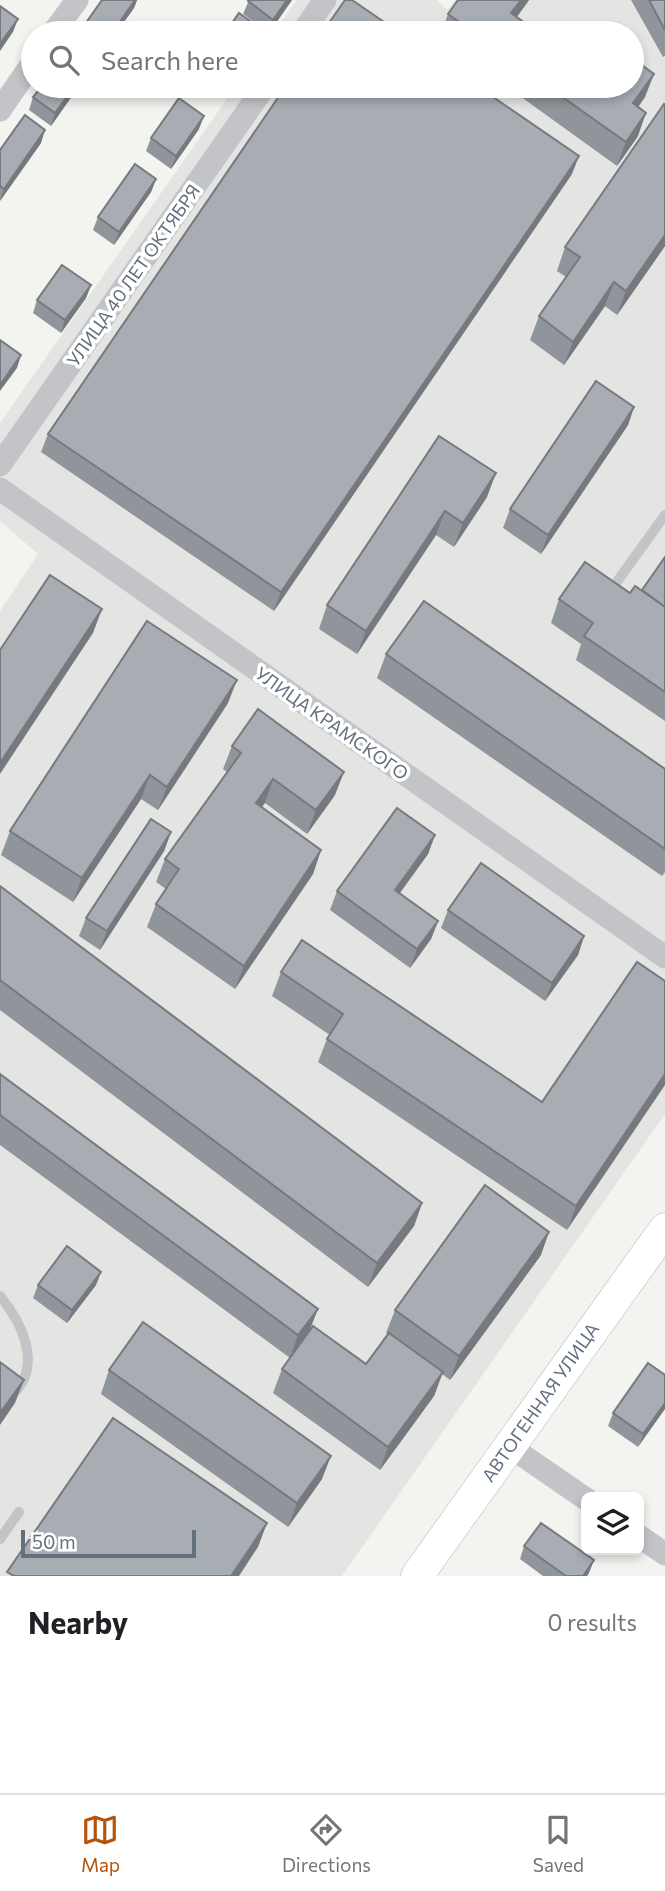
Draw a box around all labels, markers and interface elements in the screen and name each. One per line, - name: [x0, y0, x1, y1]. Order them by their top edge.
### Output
- search box: [21, 21, 644, 98]
- icon: search: [45, 41, 83, 79]
- text: Search here: [101, 44, 239, 75]
- street label: УЛИЦА 40 ЛЕТ ОКТЯБРЯ: [62, 180, 204, 370]
- street label: УЛИЦА КРАМСКОГО: [251, 662, 413, 784]
- street label: АВТОГЕННАЯ УЛИЦА: [477, 1318, 603, 1486]
- map controls: [581, 1492, 644, 1555]
- button: layers: [581, 1492, 644, 1555]
- scale bar: [21, 1527, 196, 1559]
- text: 50 m: [32, 1530, 76, 1553]
- text: Nearby: [28, 1603, 128, 1640]
- text: 0 results: [548, 1608, 637, 1636]
- tab: Map: [81, 1811, 120, 1876]
- tab: Directions: [282, 1811, 371, 1876]
- tab: Saved: [533, 1811, 584, 1876]

